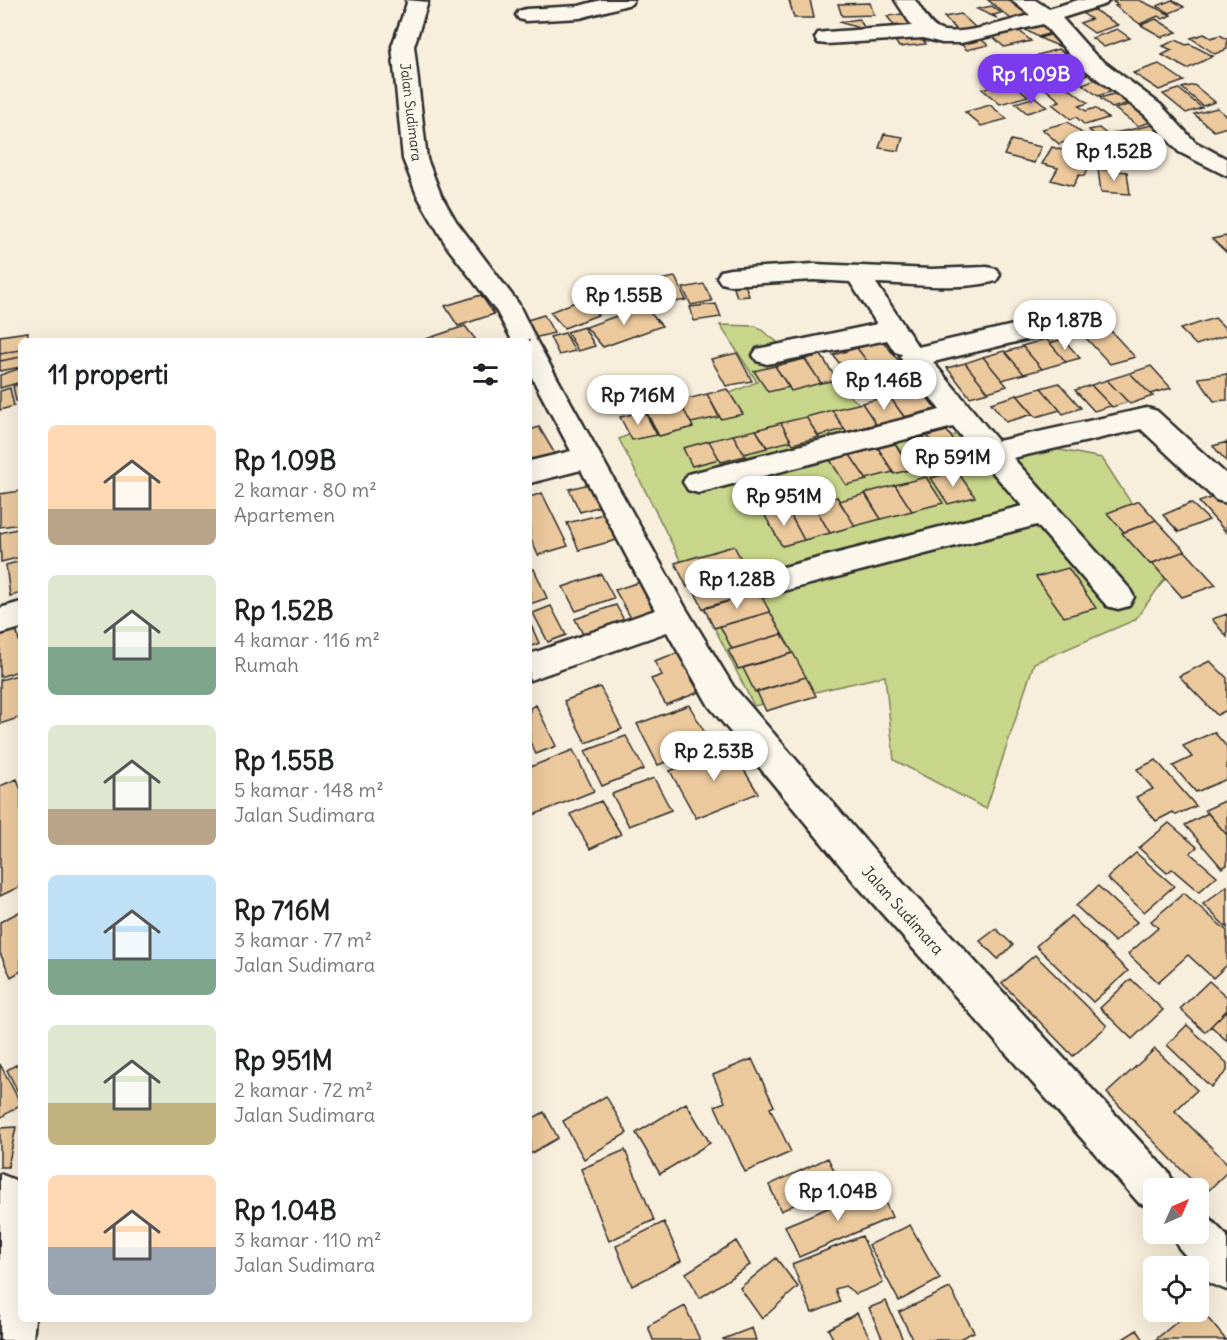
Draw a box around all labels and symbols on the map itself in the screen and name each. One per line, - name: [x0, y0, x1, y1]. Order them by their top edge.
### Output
- pin: Rp 1.09B: [969, 54, 1093, 105]
- street label: Jalan Sudimara: [396, 62, 426, 162]
- pin: Rp 1.52B: [1052, 131, 1176, 182]
- pin: Rp 1.55B: [562, 275, 686, 326]
- pin: Rp 1.87B: [1003, 300, 1127, 351]
- pin: Rp 1.46B: [822, 360, 946, 411]
- pin: Rp 716M: [583, 375, 693, 426]
- pin: Rp 591M: [898, 437, 1008, 488]
- pin: Rp 951M: [729, 476, 839, 527]
- pin: Rp 1.28B: [675, 559, 799, 610]
- pin: Rp 2.53B: [652, 731, 776, 782]
- street label: Jalan Sudimara: [858, 861, 948, 959]
- pin: Rp 1.04B: [776, 1171, 900, 1222]
- north arrow: [1143, 1178, 1209, 1244]

